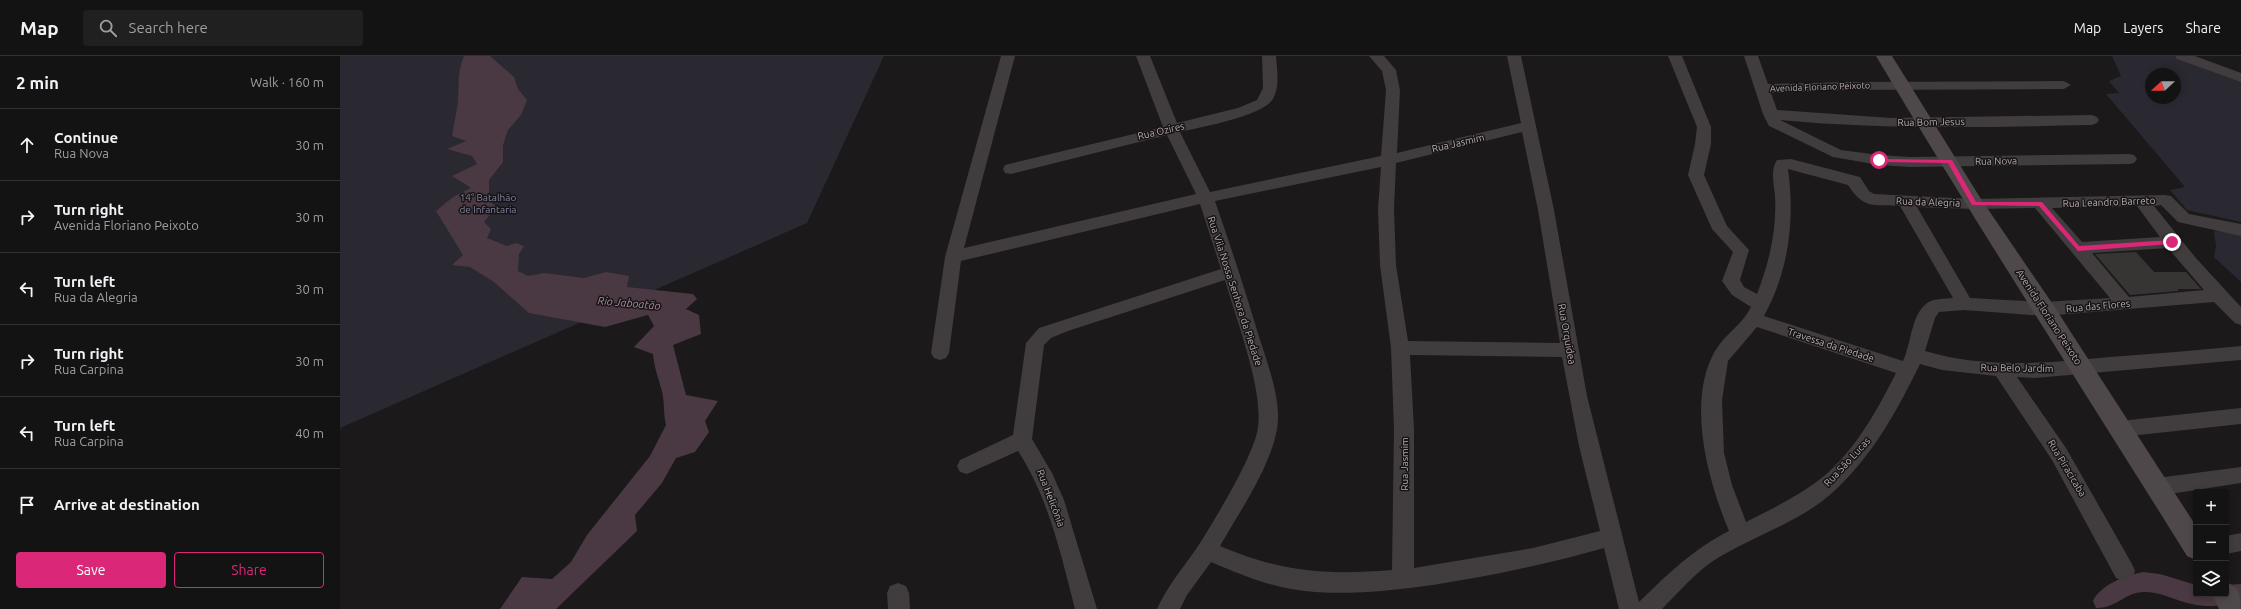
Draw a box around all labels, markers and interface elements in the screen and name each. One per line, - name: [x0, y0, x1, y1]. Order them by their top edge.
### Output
- search box: [83, 10, 363, 46]
- text: Map: [20, 17, 59, 39]
- icon: search: [97, 17, 119, 39]
- text: Search here: [129, 19, 208, 36]
- text: Map: [2074, 20, 2101, 36]
- text: Layers: [2123, 20, 2163, 36]
- text: Share: [2185, 20, 2221, 36]
- north arrow: [2145, 68, 2181, 104]
- text: 2 min: [16, 73, 59, 92]
- text: Walk · 160 m: [250, 75, 324, 89]
- street label: Avenida Floriano Peixoto: [1770, 80, 1870, 94]
- street label: Rua Bom Jesus: [1897, 116, 1965, 128]
- street label: Rua Ozires: [1136, 120, 1186, 142]
- text: Continue: [54, 129, 118, 146]
- street label: Rua Jasmim: [1431, 132, 1485, 154]
- icon: ahead: [16, 134, 38, 156]
- text: 30 m: [295, 138, 324, 152]
- text: Rua Nova: [54, 146, 109, 160]
- route start: [1870, 151, 1888, 169]
- street label: Rua Nova: [1975, 155, 2017, 167]
- park label: 14° Batalhão de Infantaria: [460, 192, 517, 215]
- street label: Rua da Alegria: [1896, 195, 1960, 209]
- street label: Rua Leandro Barreto: [2062, 195, 2156, 209]
- text: Turn right: [54, 201, 124, 218]
- icon: right: [16, 206, 38, 228]
- text: 30 m: [295, 210, 324, 224]
- street label: Rua Vila Nossa Senhora da Piedade: [1206, 215, 1264, 367]
- text: Avenida Floriano Peixoto: [54, 218, 199, 232]
- route end: [2163, 233, 2181, 251]
- street label: Avenida Floriano Peixoto: [2014, 267, 2084, 367]
- text: Turn left: [54, 273, 115, 290]
- icon: left: [16, 278, 38, 300]
- text: 30 m: [295, 282, 324, 296]
- text: Rua da Alegria: [54, 290, 138, 304]
- water label: Rio Jaboatão: [597, 294, 661, 312]
- street label: Rua das Flores: [2065, 298, 2131, 314]
- street label: Rua Orquidea: [1556, 303, 1578, 365]
- street label: Travessa da Piedade: [1786, 326, 1876, 364]
- text: Turn right: [54, 345, 124, 362]
- icon: right: [16, 350, 38, 372]
- text: 30 m: [295, 354, 324, 368]
- text: Rua Carpina: [54, 362, 124, 376]
- street label: Rua Belo Jardim: [1981, 362, 2053, 374]
- text: Turn left: [54, 417, 115, 434]
- icon: left: [16, 422, 38, 444]
- text: 40 m: [295, 426, 324, 440]
- text: Rua Carpina: [54, 434, 124, 448]
- street label: Rua São Lucas: [1822, 435, 1872, 489]
- street label: Rua Jasmim: [1399, 437, 1410, 491]
- street label: Rua Piracicaba: [2046, 438, 2088, 498]
- street label: Rua Helicônia: [1035, 468, 1067, 528]
- map controls: [2193, 489, 2229, 597]
- button: +: [2193, 489, 2229, 525]
- icon: arrive: [16, 494, 38, 516]
- text: Arrive at destination: [54, 496, 200, 513]
- button: −: [2193, 525, 2229, 561]
- button: Save: [16, 552, 166, 588]
- button: Share: [174, 552, 324, 588]
- button: layers: [2193, 561, 2229, 597]

